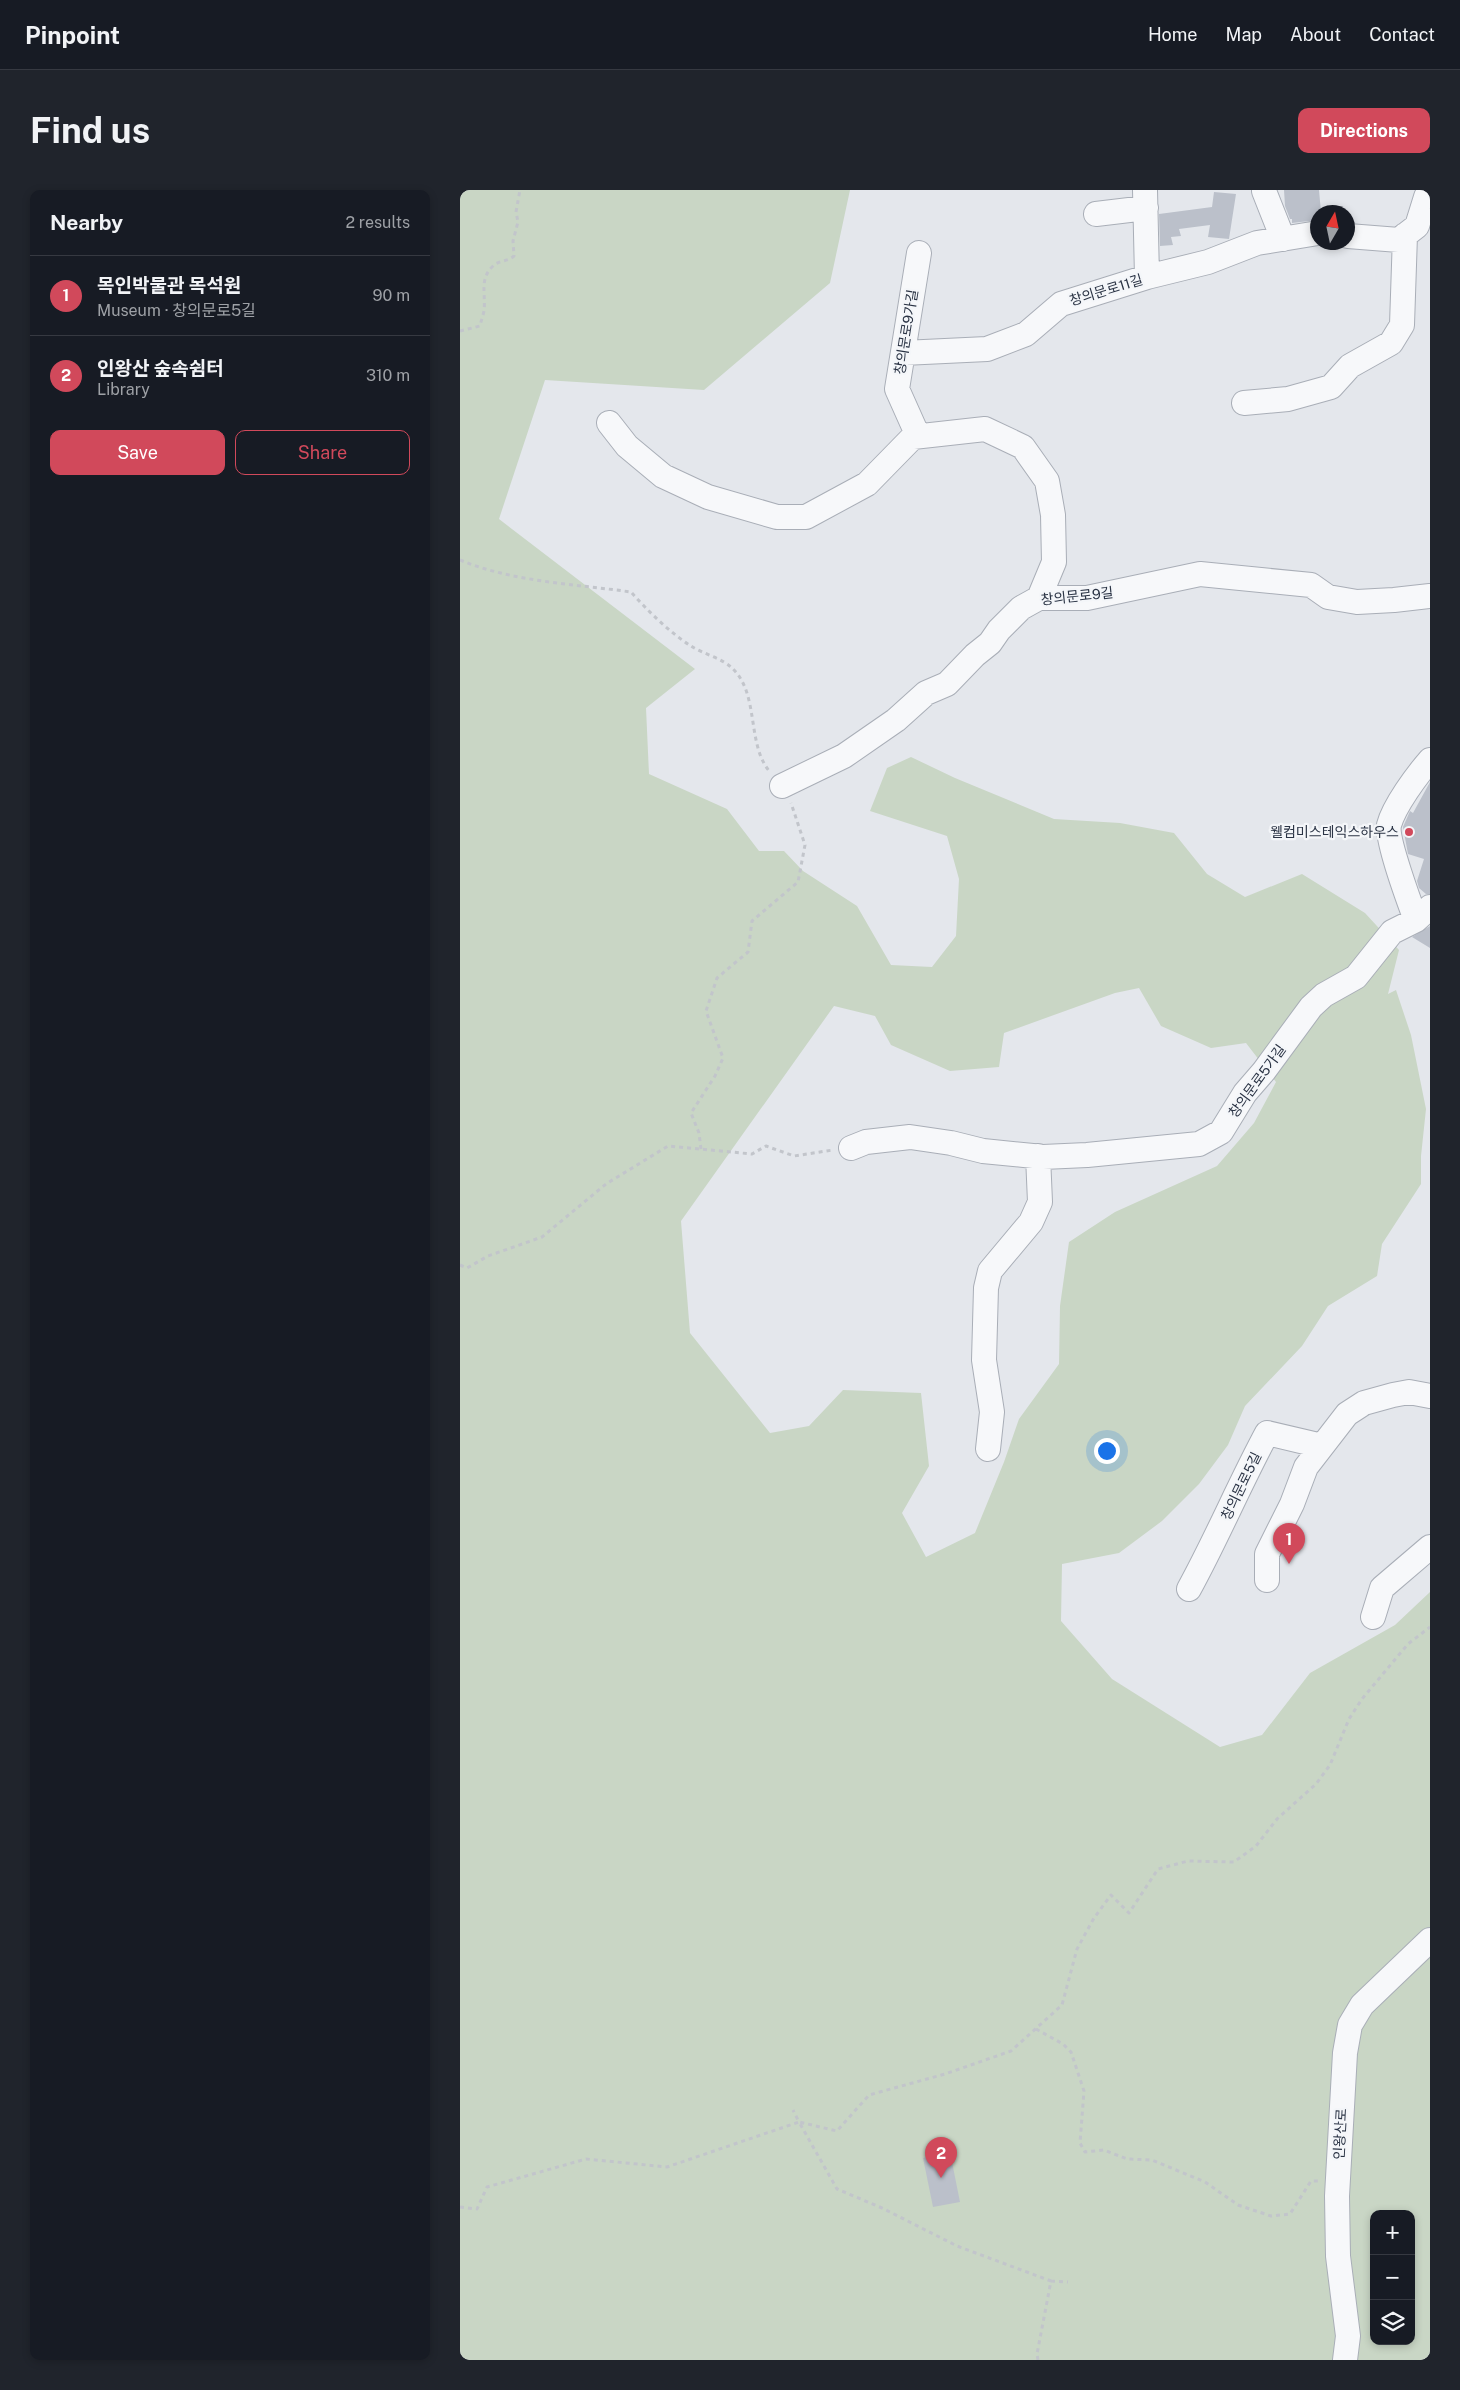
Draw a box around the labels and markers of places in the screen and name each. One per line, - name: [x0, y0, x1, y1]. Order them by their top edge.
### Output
- place label: 웰컴미스테익스하우스: [1270, 824, 1399, 840]
- marker: 웰컴미스테익스하우스: [1403, 826, 1415, 838]
- pin: 1: [1273, 1523, 1305, 1564]
- pin: 2: [925, 2137, 957, 2178]

